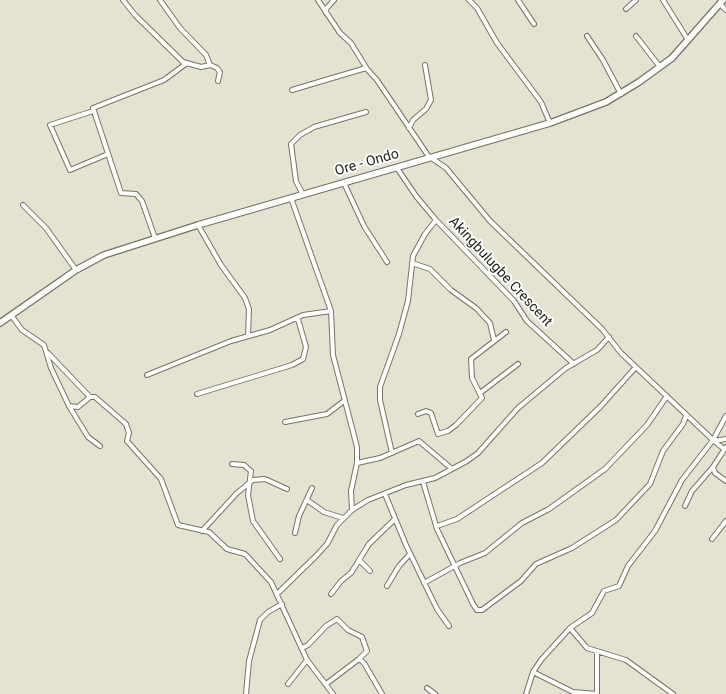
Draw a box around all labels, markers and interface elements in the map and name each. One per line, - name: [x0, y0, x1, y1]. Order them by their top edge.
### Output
- street label: Ore - Ondo: [333, 146, 401, 180]
- street label: Akingbulugbe Crescent: [445, 214, 555, 330]

